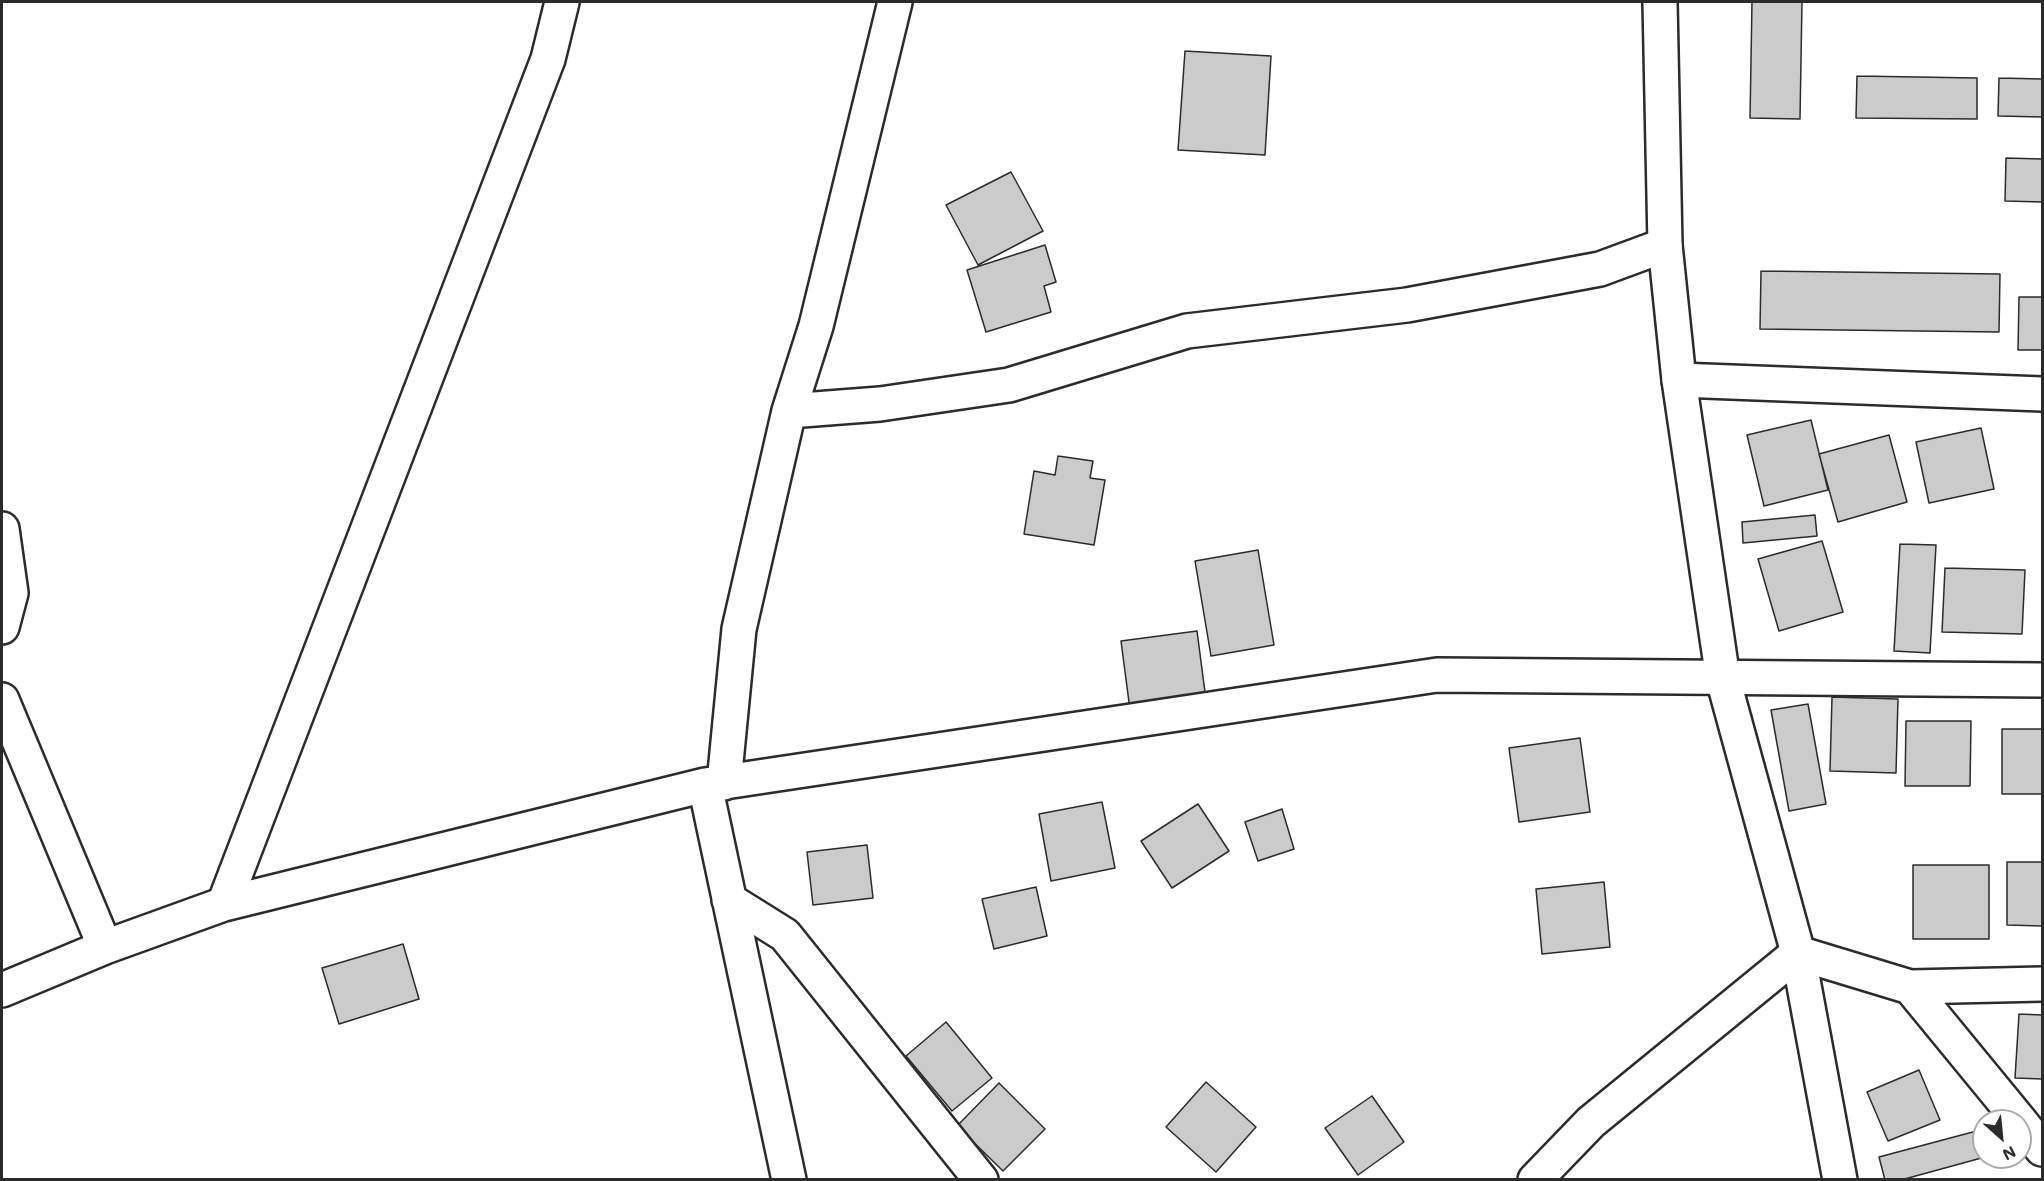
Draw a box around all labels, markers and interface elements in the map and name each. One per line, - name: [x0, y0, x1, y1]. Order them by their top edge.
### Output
- north arrow: [1972, 1109, 2032, 1169]
- text: N: [1999, 1142, 2020, 1166]

